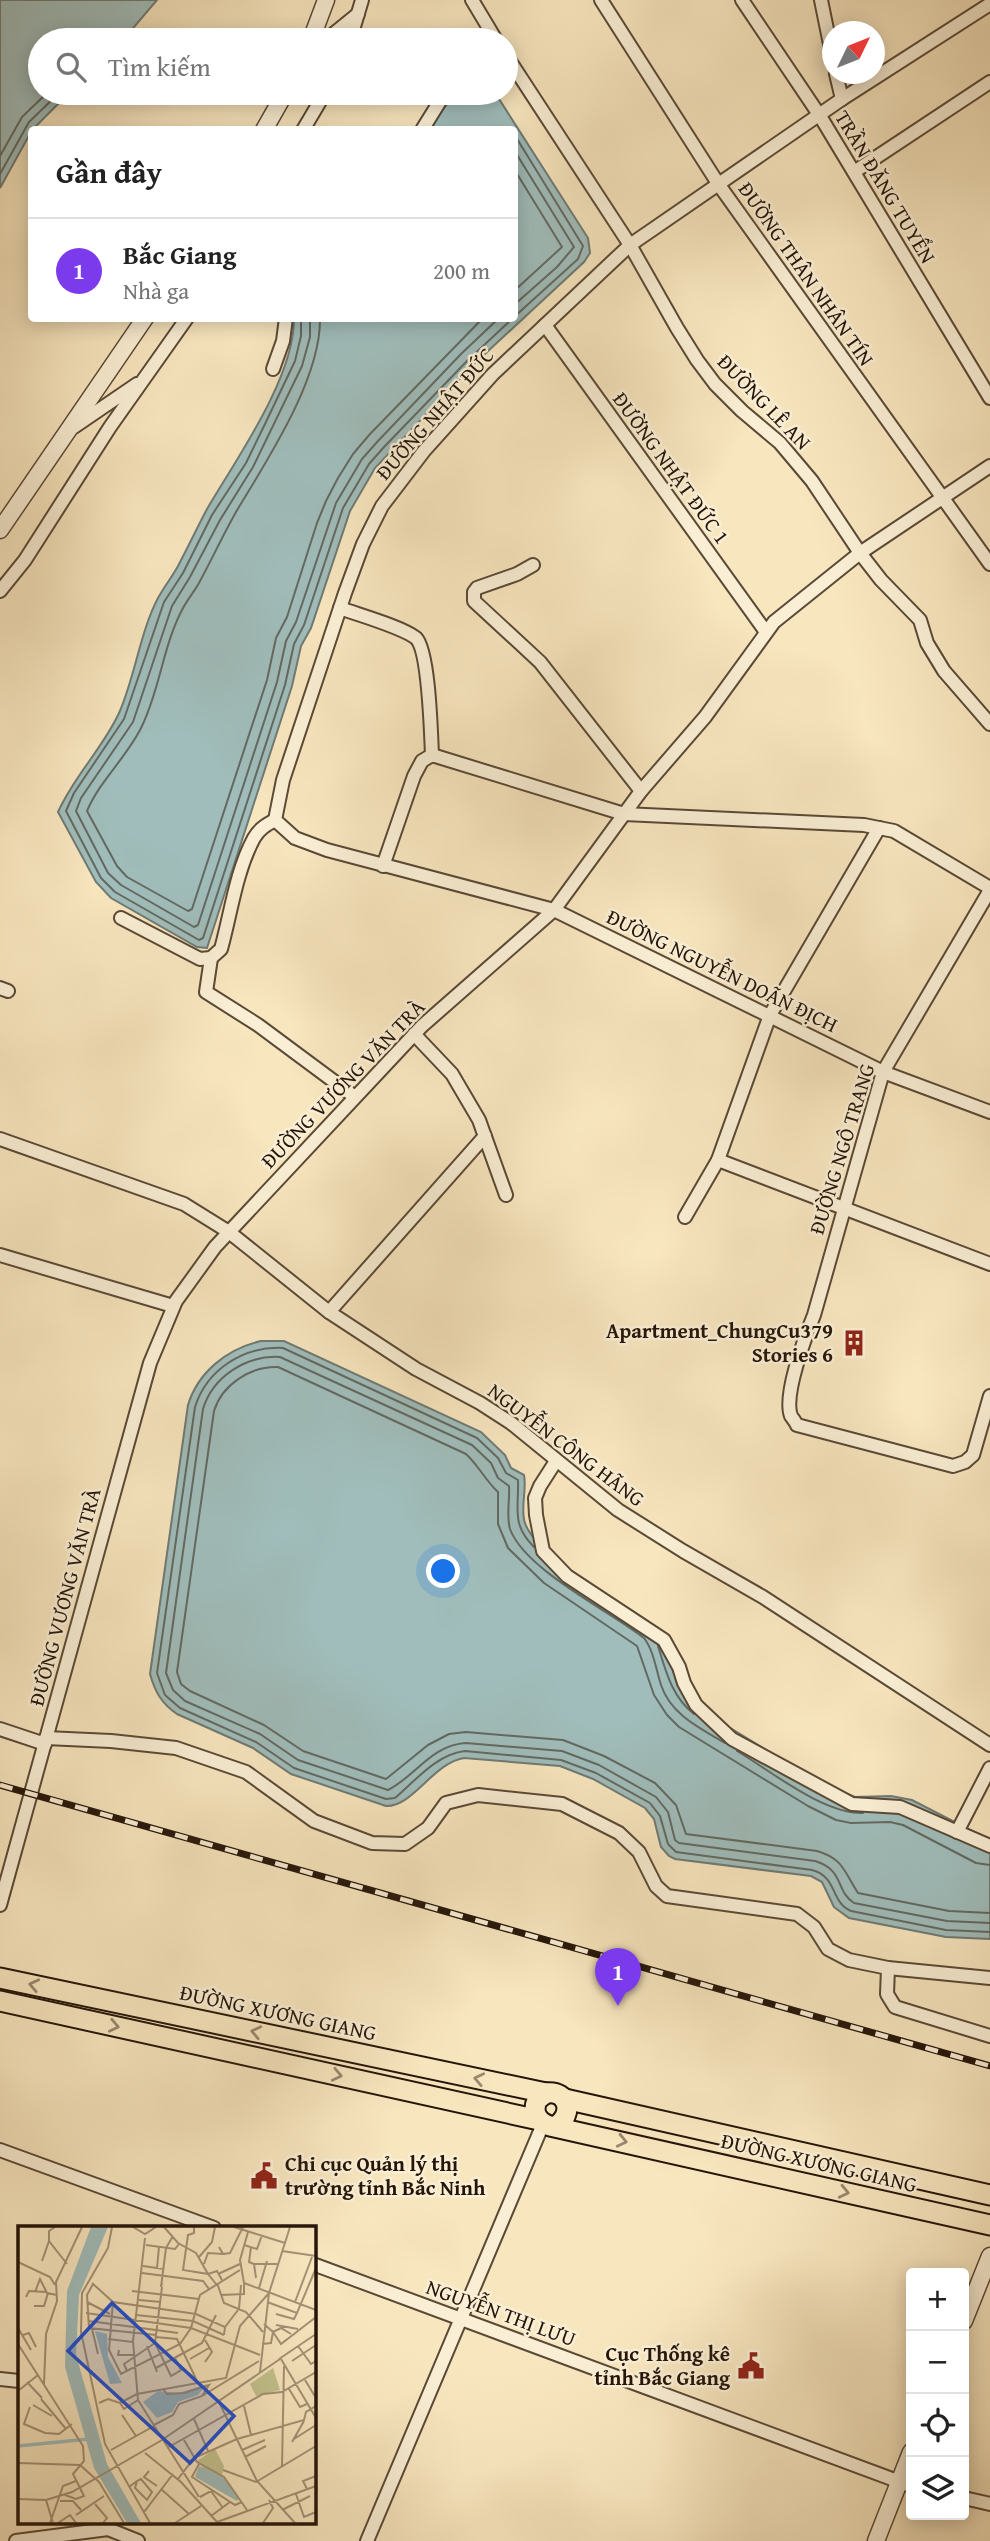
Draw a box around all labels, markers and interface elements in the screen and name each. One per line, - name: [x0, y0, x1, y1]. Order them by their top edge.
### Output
- north arrow: [822, 21, 885, 84]
- search box: [28, 28, 518, 105]
- text: Tìm kiếm: [108, 47, 211, 86]
- icon: search: [52, 48, 90, 86]
- street label: TRẦN ĐĂNG TUYỂN: [827, 104, 944, 269]
- text: Gần đây: [56, 150, 162, 194]
- street label: ĐƯỜNG THÂN NHÂN TÍN: [731, 175, 882, 372]
- text: Bắc Giang: [123, 235, 236, 274]
- text: 1: [73, 254, 85, 287]
- text: 200 m: [433, 254, 490, 287]
- text: Nhà ga: [123, 274, 189, 307]
- street label: ĐƯỜNG NHẬT ĐỨC: [368, 341, 501, 487]
- street label: ĐƯỜNG LÊ AN: [710, 347, 818, 457]
- street label: ĐƯỜNG NHẬT ĐỨC 1: [606, 385, 737, 550]
- street label: ĐƯỜNG NGUYỄN DOÃN ĐỊCH: [601, 901, 843, 1040]
- street label: ĐƯỜNG VƯƠNG VĂN TRÀ: [254, 992, 432, 1175]
- street label: ĐƯỜNG NGÔ TRANG: [801, 1060, 882, 1238]
- place label: Apartment_ChungCu379 Stories 6: [606, 1315, 833, 1370]
- building icon: Apartment_ChungCu379 Stories 6: [839, 1328, 869, 1358]
- street label: NGUYỄN CÔNG HÃNG: [481, 1375, 651, 1514]
- street label: ĐƯỜNG VƯƠNG VĂN TRÀ: [20, 1484, 109, 1709]
- your location: [426, 1554, 460, 1588]
- pin: 1: [595, 1948, 641, 2006]
- street label: ĐƯỜNG XƯƠNG GIANG: [177, 1977, 379, 2048]
- one-way arrow: [28, 1979, 40, 1994]
- one-way arrow: [108, 2018, 120, 2033]
- one-way arrow: [250, 2026, 262, 2041]
- one-way arrow: [331, 2067, 343, 2082]
- one-way arrow: [473, 2072, 485, 2087]
- street label: ĐƯỜNG XƯƠNG GIANG: [718, 2125, 920, 2200]
- one-way arrow: [616, 2133, 628, 2148]
- place label: Chi cục Quản lý thị trường tỉnh Bắc Ninh: [285, 2148, 486, 2203]
- public building icon: Chi cục Quản lý thị trường tỉnh Bắc Ninh: [249, 2161, 279, 2191]
- one-way arrow: [838, 2184, 850, 2198]
- inset map: [18, 2226, 315, 2524]
- map controls: [906, 2268, 969, 2520]
- button: +: [906, 2268, 969, 2331]
- street label: NGUYỄN THỊ LƯU: [422, 2271, 580, 2354]
- button: −: [906, 2331, 969, 2394]
- place label: Cục Thống kê tỉnh Bắc Giang: [595, 2338, 731, 2393]
- public building icon: Cục Thống kê tỉnh Bắc Giang: [736, 2351, 766, 2381]
- button: locate: [906, 2394, 969, 2457]
- button: layers: [906, 2457, 969, 2520]

